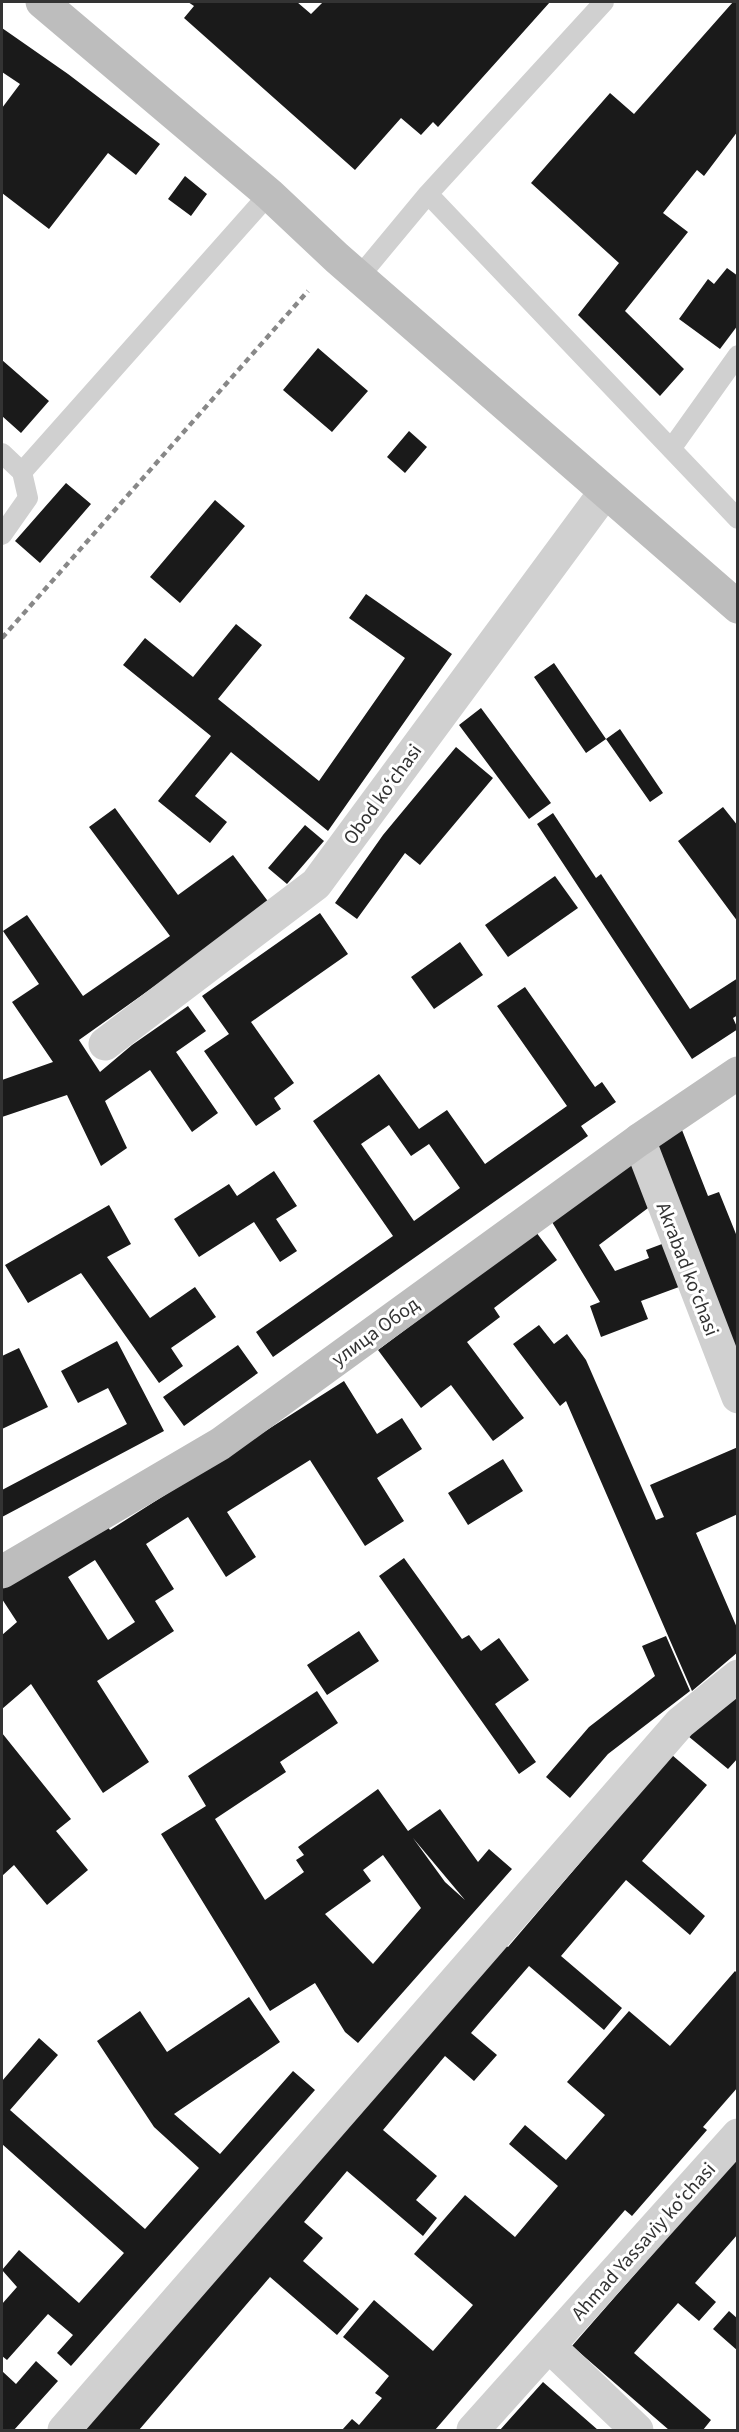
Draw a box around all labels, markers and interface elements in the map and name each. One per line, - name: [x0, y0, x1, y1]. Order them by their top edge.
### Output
- street label: Obod koʻchasi: [337, 739, 429, 851]
- street label: Akrabad koʻchasi: [649, 1198, 725, 1340]
- street label: улица Обод: [326, 1290, 425, 1373]
- street label: Ahmad Yassaviy koʻchasi: [565, 2156, 722, 2327]

